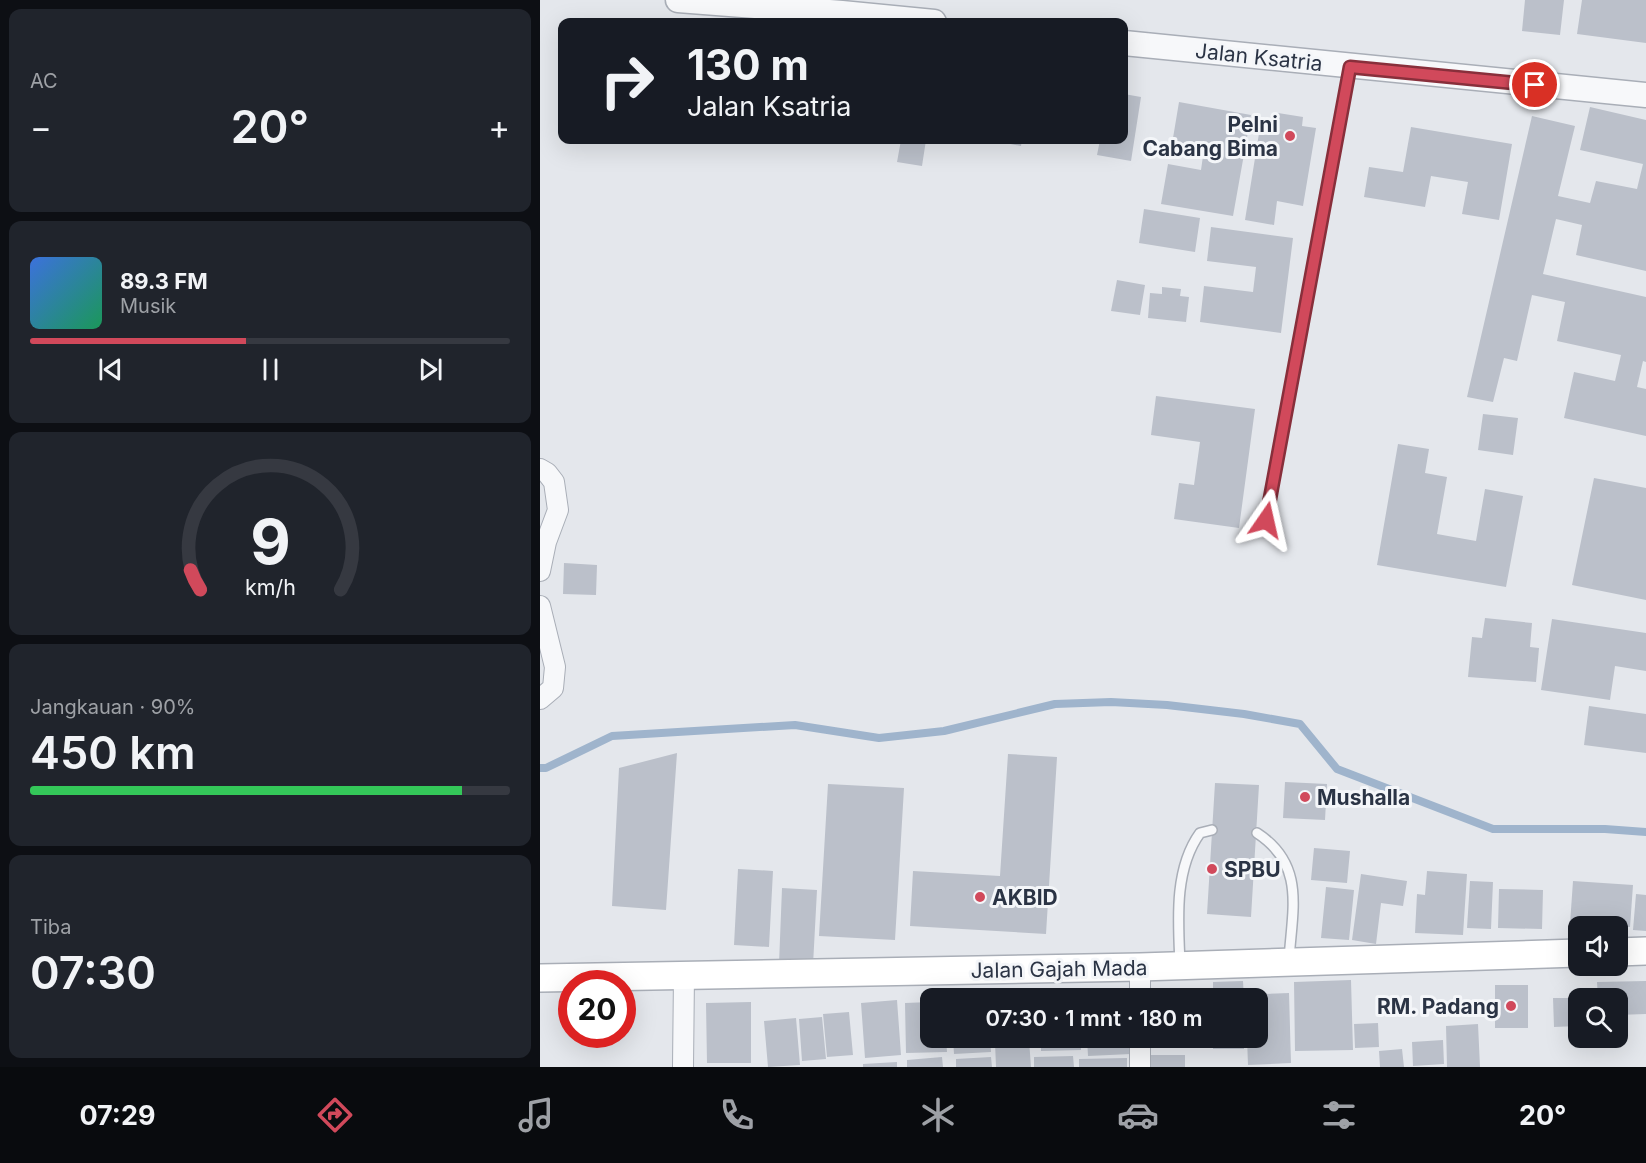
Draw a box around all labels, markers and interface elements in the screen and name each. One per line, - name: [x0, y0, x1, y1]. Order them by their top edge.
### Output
- street label: Jalan Ksatria: [1194, 38, 1324, 76]
- text: 130 m: [687, 39, 809, 90]
- icon: right: [588, 42, 666, 120]
- pin: [1509, 59, 1560, 110]
- icon: arrive: [1518, 68, 1551, 101]
- text: AC: [30, 69, 58, 93]
- text: Jalan Ksatria: [687, 90, 852, 123]
- text: 20°: [231, 99, 309, 154]
- text: −: [30, 107, 52, 147]
- text: +: [488, 107, 510, 147]
- place label: Pelni Cabang Bima: [1142, 112, 1278, 161]
- marker: Pelni Cabang Bima: [1283, 129, 1297, 143]
- text: 89.3 FM: [120, 268, 208, 294]
- text: Musik: [120, 294, 176, 318]
- icon: previous: [94, 353, 127, 386]
- icon: pause: [254, 353, 287, 386]
- icon: next: [414, 353, 447, 386]
- position arrow: [1234, 488, 1298, 552]
- text: 9: [250, 505, 290, 580]
- text: km/h: [245, 575, 295, 601]
- text: Jangkauan · 90%: [30, 695, 195, 719]
- text: 450 km: [30, 725, 195, 780]
- place label: Mushalla: [1317, 785, 1410, 810]
- marker: Mushalla: [1298, 790, 1312, 804]
- place label: SPBU: [1224, 857, 1281, 882]
- marker: SPBU: [1205, 862, 1219, 876]
- place label: AKBID: [992, 885, 1058, 910]
- marker: AKBID: [973, 890, 987, 904]
- text: Tiba: [30, 915, 71, 939]
- map controls: [1568, 916, 1628, 1048]
- button: sound: [1568, 916, 1628, 976]
- text: 07:30: [30, 945, 156, 1000]
- street label: Jalan Gajah Mada: [970, 955, 1148, 983]
- speed limit sign: 20: [558, 970, 636, 1048]
- button: search: [1568, 988, 1628, 1048]
- place label: RM. Padang: [1377, 994, 1499, 1019]
- marker: RM. Padang: [1504, 999, 1518, 1013]
- text: 07:30 · 1 mnt · 180 m: [986, 1005, 1202, 1031]
- icon: directions: [314, 1094, 356, 1136]
- icon: music: [515, 1094, 557, 1136]
- icon: phone: [716, 1094, 758, 1136]
- icon: climate: [917, 1094, 959, 1136]
- icon: car: [1117, 1094, 1159, 1136]
- icon: filters: [1318, 1094, 1360, 1136]
- text: 07:29: [79, 1099, 155, 1132]
- text: 20°: [1519, 1099, 1567, 1132]

